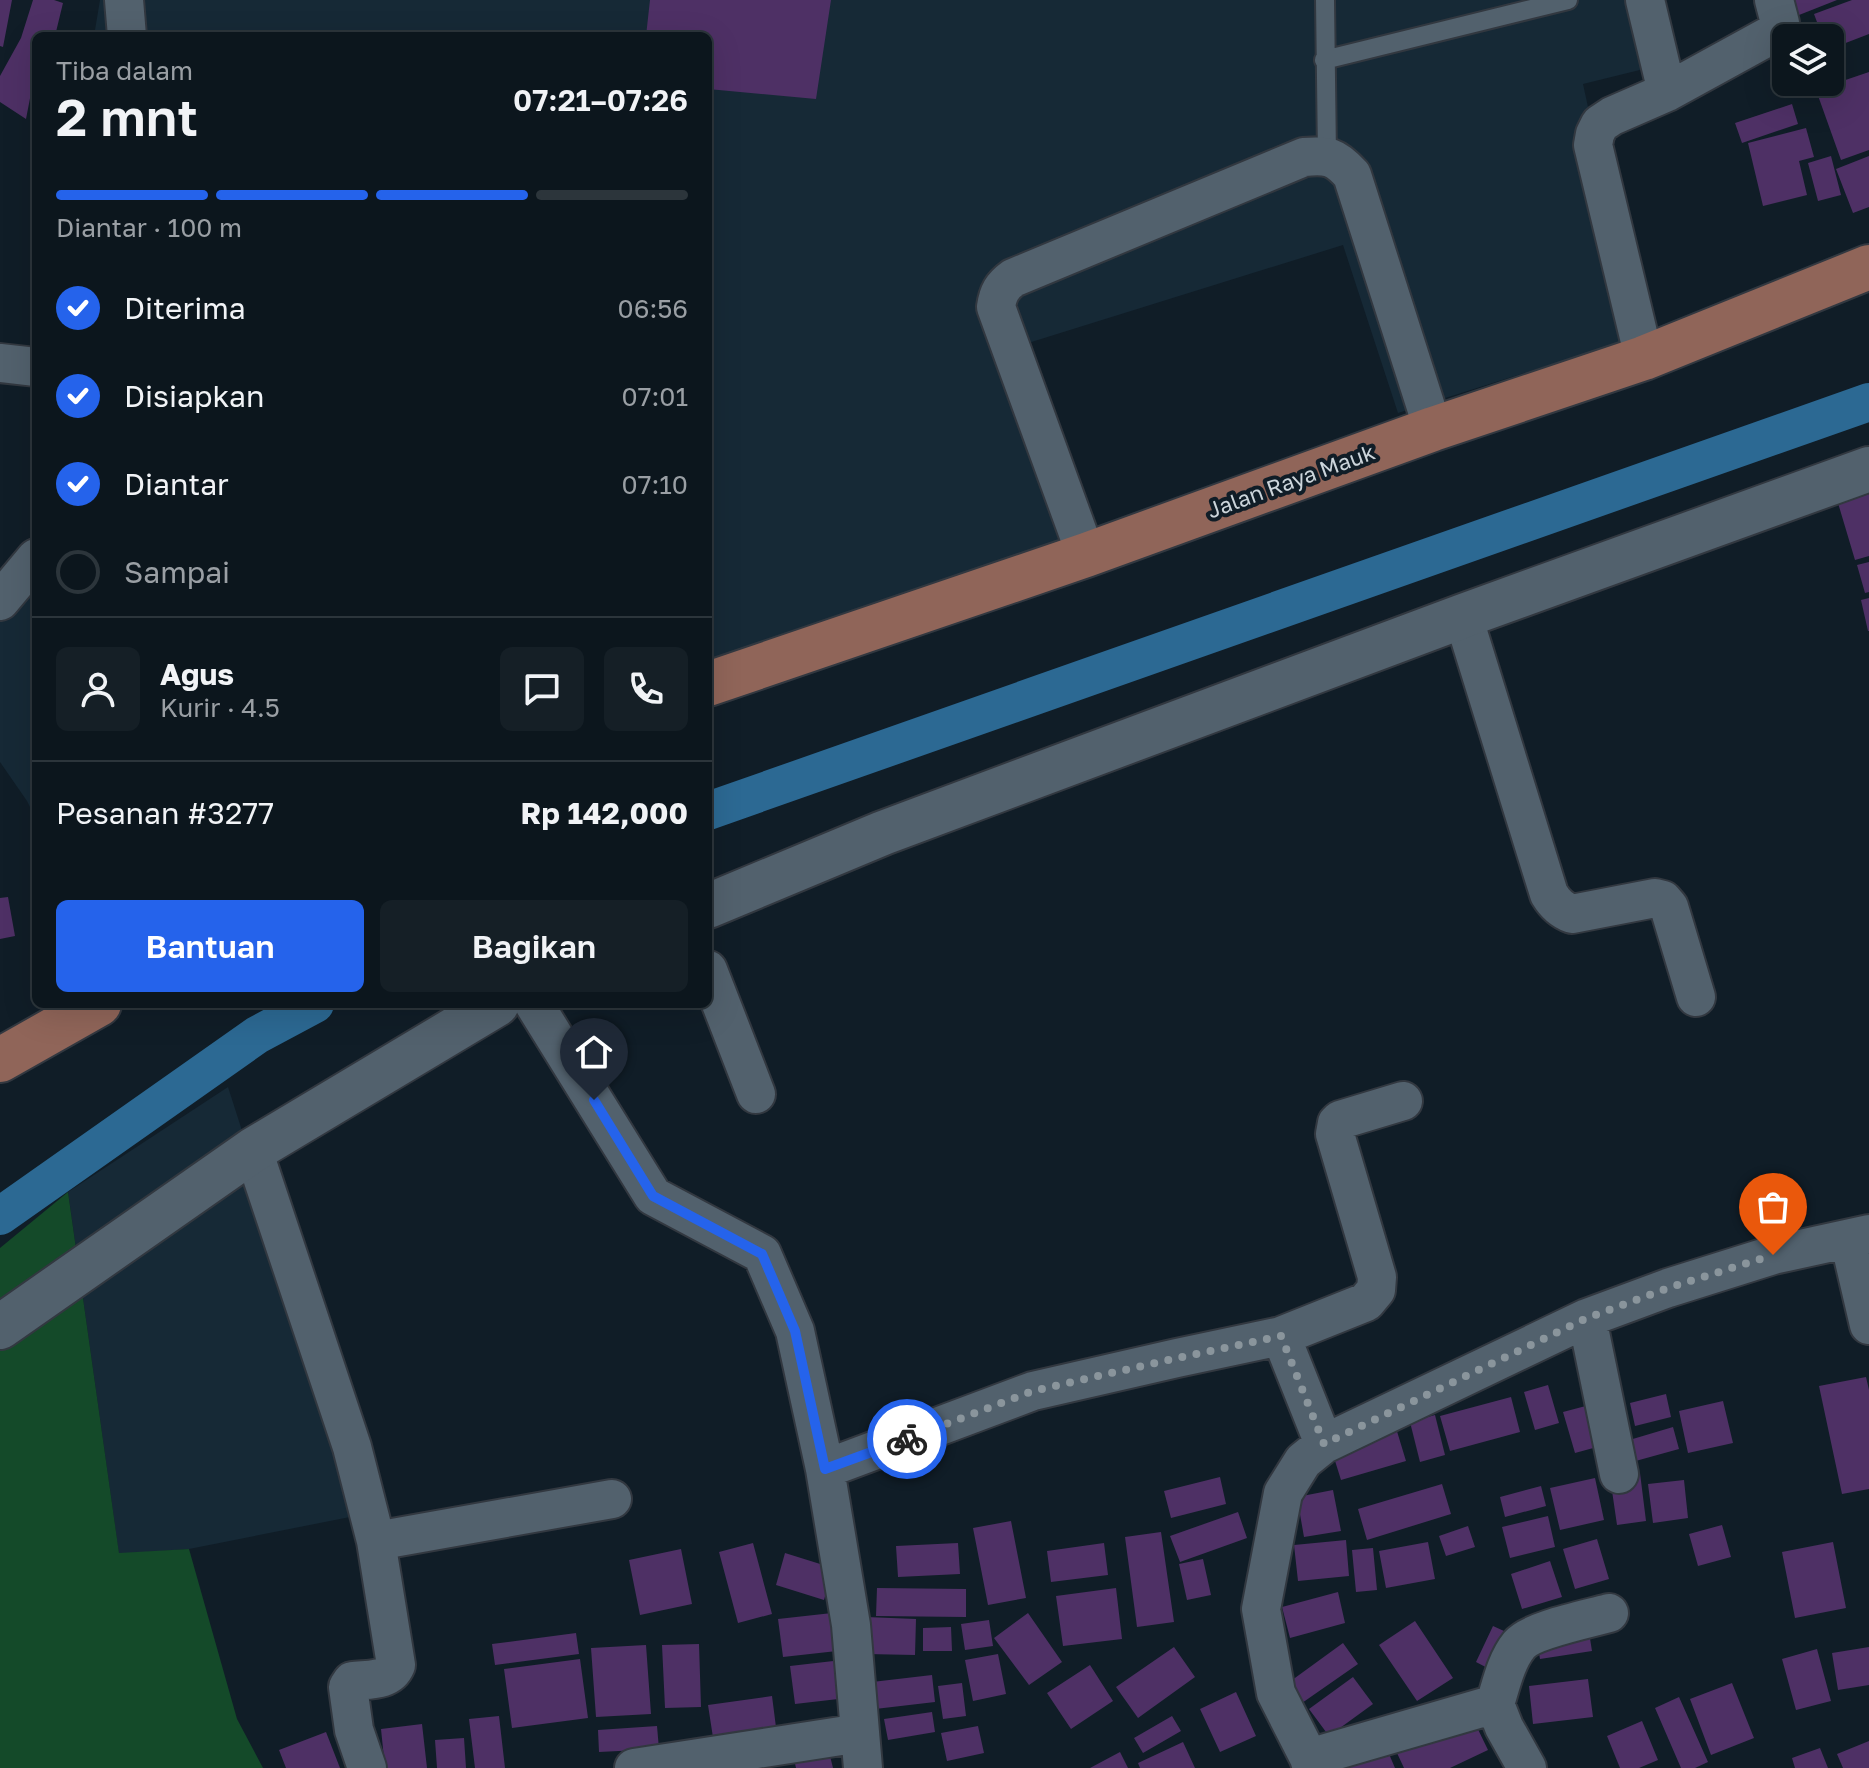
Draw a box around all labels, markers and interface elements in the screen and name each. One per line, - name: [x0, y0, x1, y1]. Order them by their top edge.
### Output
- map controls: [1772, 24, 1844, 96]
- button: layers: [1772, 24, 1844, 96]
- text: Tiba dalam: [56, 55, 193, 86]
- text: 07:21–07:26: [513, 82, 688, 118]
- text: 2 mnt: [56, 85, 198, 147]
- text: Diantar · 100 m: [56, 212, 242, 243]
- icon: check: [56, 286, 100, 330]
- text: Diterima: [124, 290, 246, 326]
- text: 06:56: [618, 293, 688, 324]
- icon: check: [56, 374, 100, 418]
- text: Disiapkan: [124, 378, 264, 414]
- text: 07:01: [622, 381, 688, 412]
- street label: Jalan Raya Mauk: [1203, 438, 1378, 523]
- icon: check: [56, 462, 100, 506]
- text: Diantar: [124, 466, 229, 502]
- text: 07:10: [622, 469, 688, 500]
- text: Sampai: [124, 554, 230, 590]
- button: person: [56, 647, 140, 731]
- button: chat: [500, 647, 584, 731]
- button: phone: [604, 647, 688, 731]
- text: Agus: [160, 656, 234, 692]
- text: Kurir · 4.5: [160, 692, 280, 723]
- text: Pesanan #3277: [56, 795, 274, 831]
- text: Rp 142,000: [521, 795, 688, 831]
- button: Bantuan: [56, 900, 364, 992]
- button: Bagikan: [380, 900, 688, 992]
- pin: [560, 1018, 628, 1100]
- icon: home: [572, 1030, 616, 1074]
- pin: [1739, 1173, 1807, 1255]
- icon: bag: [1751, 1185, 1795, 1229]
- courier: [867, 1399, 947, 1479]
- icon: bike: [885, 1417, 929, 1461]

